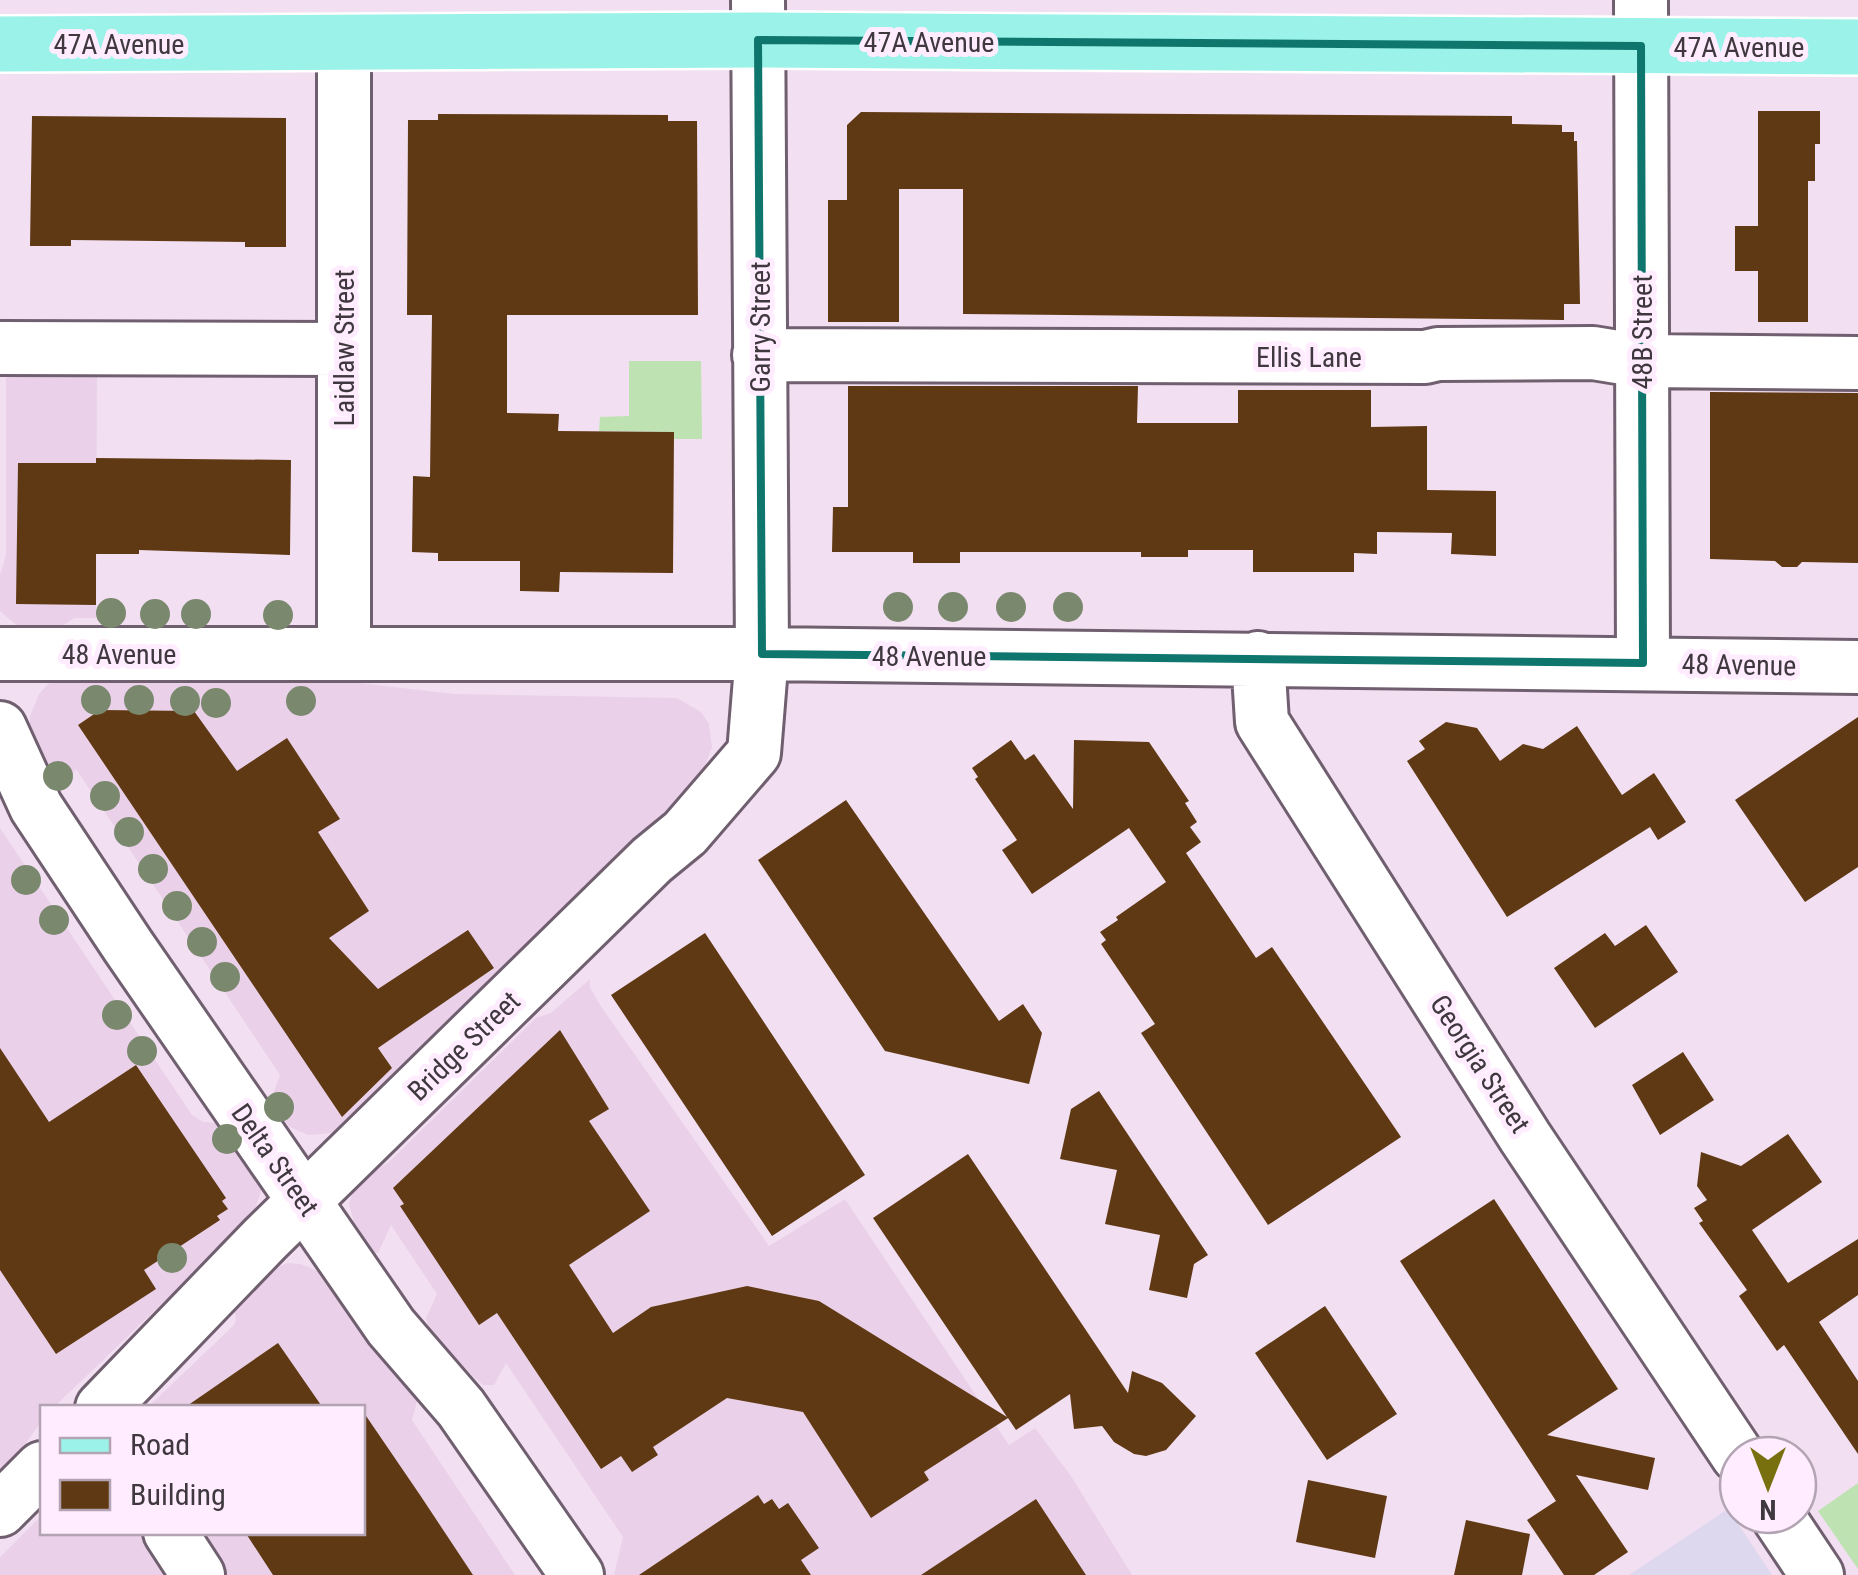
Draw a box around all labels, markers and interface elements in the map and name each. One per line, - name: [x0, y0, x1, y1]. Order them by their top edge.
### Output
- street label: 47A Avenue: [864, 26, 994, 59]
- street label: 47A Avenue: [54, 28, 184, 61]
- street label: 47A Avenue: [1674, 31, 1804, 64]
- street label: Garry Street: [744, 262, 777, 392]
- street label: Laidlaw Street: [328, 269, 361, 427]
- street label: 48B Street: [1626, 275, 1659, 389]
- street label: Ellis Lane: [1256, 341, 1362, 374]
- street label: 48 Avenue: [62, 638, 176, 671]
- street label: 48 Avenue: [872, 640, 986, 673]
- street label: 48 Avenue: [1681, 648, 1797, 682]
- street label: Bridge Street: [401, 984, 527, 1108]
- street label: Georgia Street: [1423, 989, 1537, 1139]
- street label: Delta Street: [224, 1098, 326, 1222]
- legend: [40, 1405, 365, 1535]
- text: Road: [130, 1427, 190, 1462]
- north arrow: [1718, 1435, 1818, 1535]
- text: Building: [130, 1477, 226, 1512]
- text: N: [1759, 1493, 1777, 1526]

